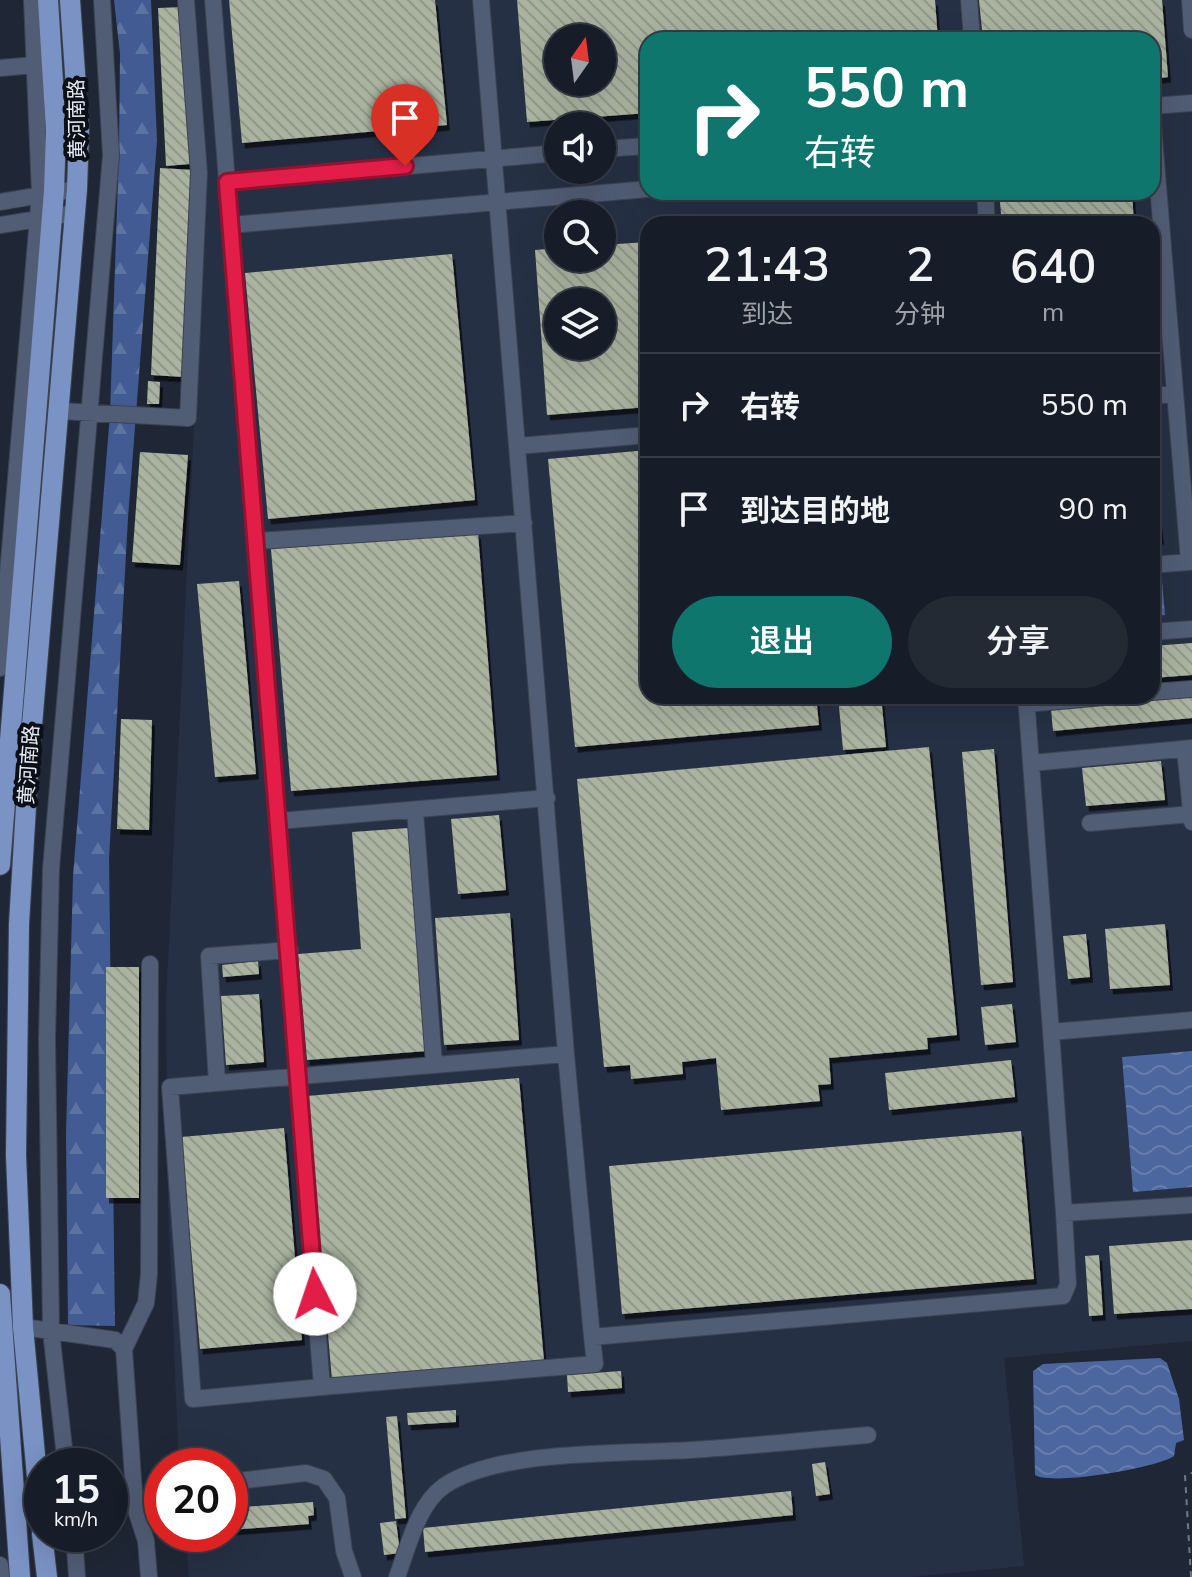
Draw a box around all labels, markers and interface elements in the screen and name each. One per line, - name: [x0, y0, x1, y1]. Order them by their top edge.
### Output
- north arrow: [544, 24, 616, 96]
- map controls: [544, 24, 616, 360]
- text: 550 m: [804, 50, 969, 127]
- icon: right: [672, 64, 776, 168]
- street label: 黄河南路: [63, 79, 91, 159]
- pin: [371, 84, 439, 166]
- icon: arrive: [383, 96, 427, 140]
- button: sound: [544, 112, 616, 184]
- text: 右转: [804, 129, 876, 178]
- button: search: [544, 200, 616, 272]
- text: 21:43: [704, 232, 830, 298]
- text: 2: [906, 232, 934, 298]
- text: 640: [1010, 234, 1096, 300]
- button: layers: [544, 288, 616, 360]
- text: m: [1042, 295, 1064, 330]
- text: 到达: [741, 297, 793, 332]
- text: 分钟: [894, 297, 946, 332]
- icon: right: [672, 383, 716, 427]
- text: 550 m: [1041, 385, 1128, 426]
- text: 右转: [740, 387, 800, 428]
- icon: arrive: [672, 487, 716, 531]
- text: 90 m: [1059, 489, 1128, 530]
- text: 到达目的地: [740, 491, 890, 532]
- button: 退出: [672, 596, 892, 688]
- button: 分享: [908, 596, 1128, 688]
- street label: 黄河南路: [13, 724, 45, 806]
- position arrow: [273, 1252, 357, 1336]
- speed limit sign: 20: [144, 1448, 248, 1552]
- text: 15: [52, 1463, 100, 1517]
- text: km/h: [54, 1506, 98, 1533]

